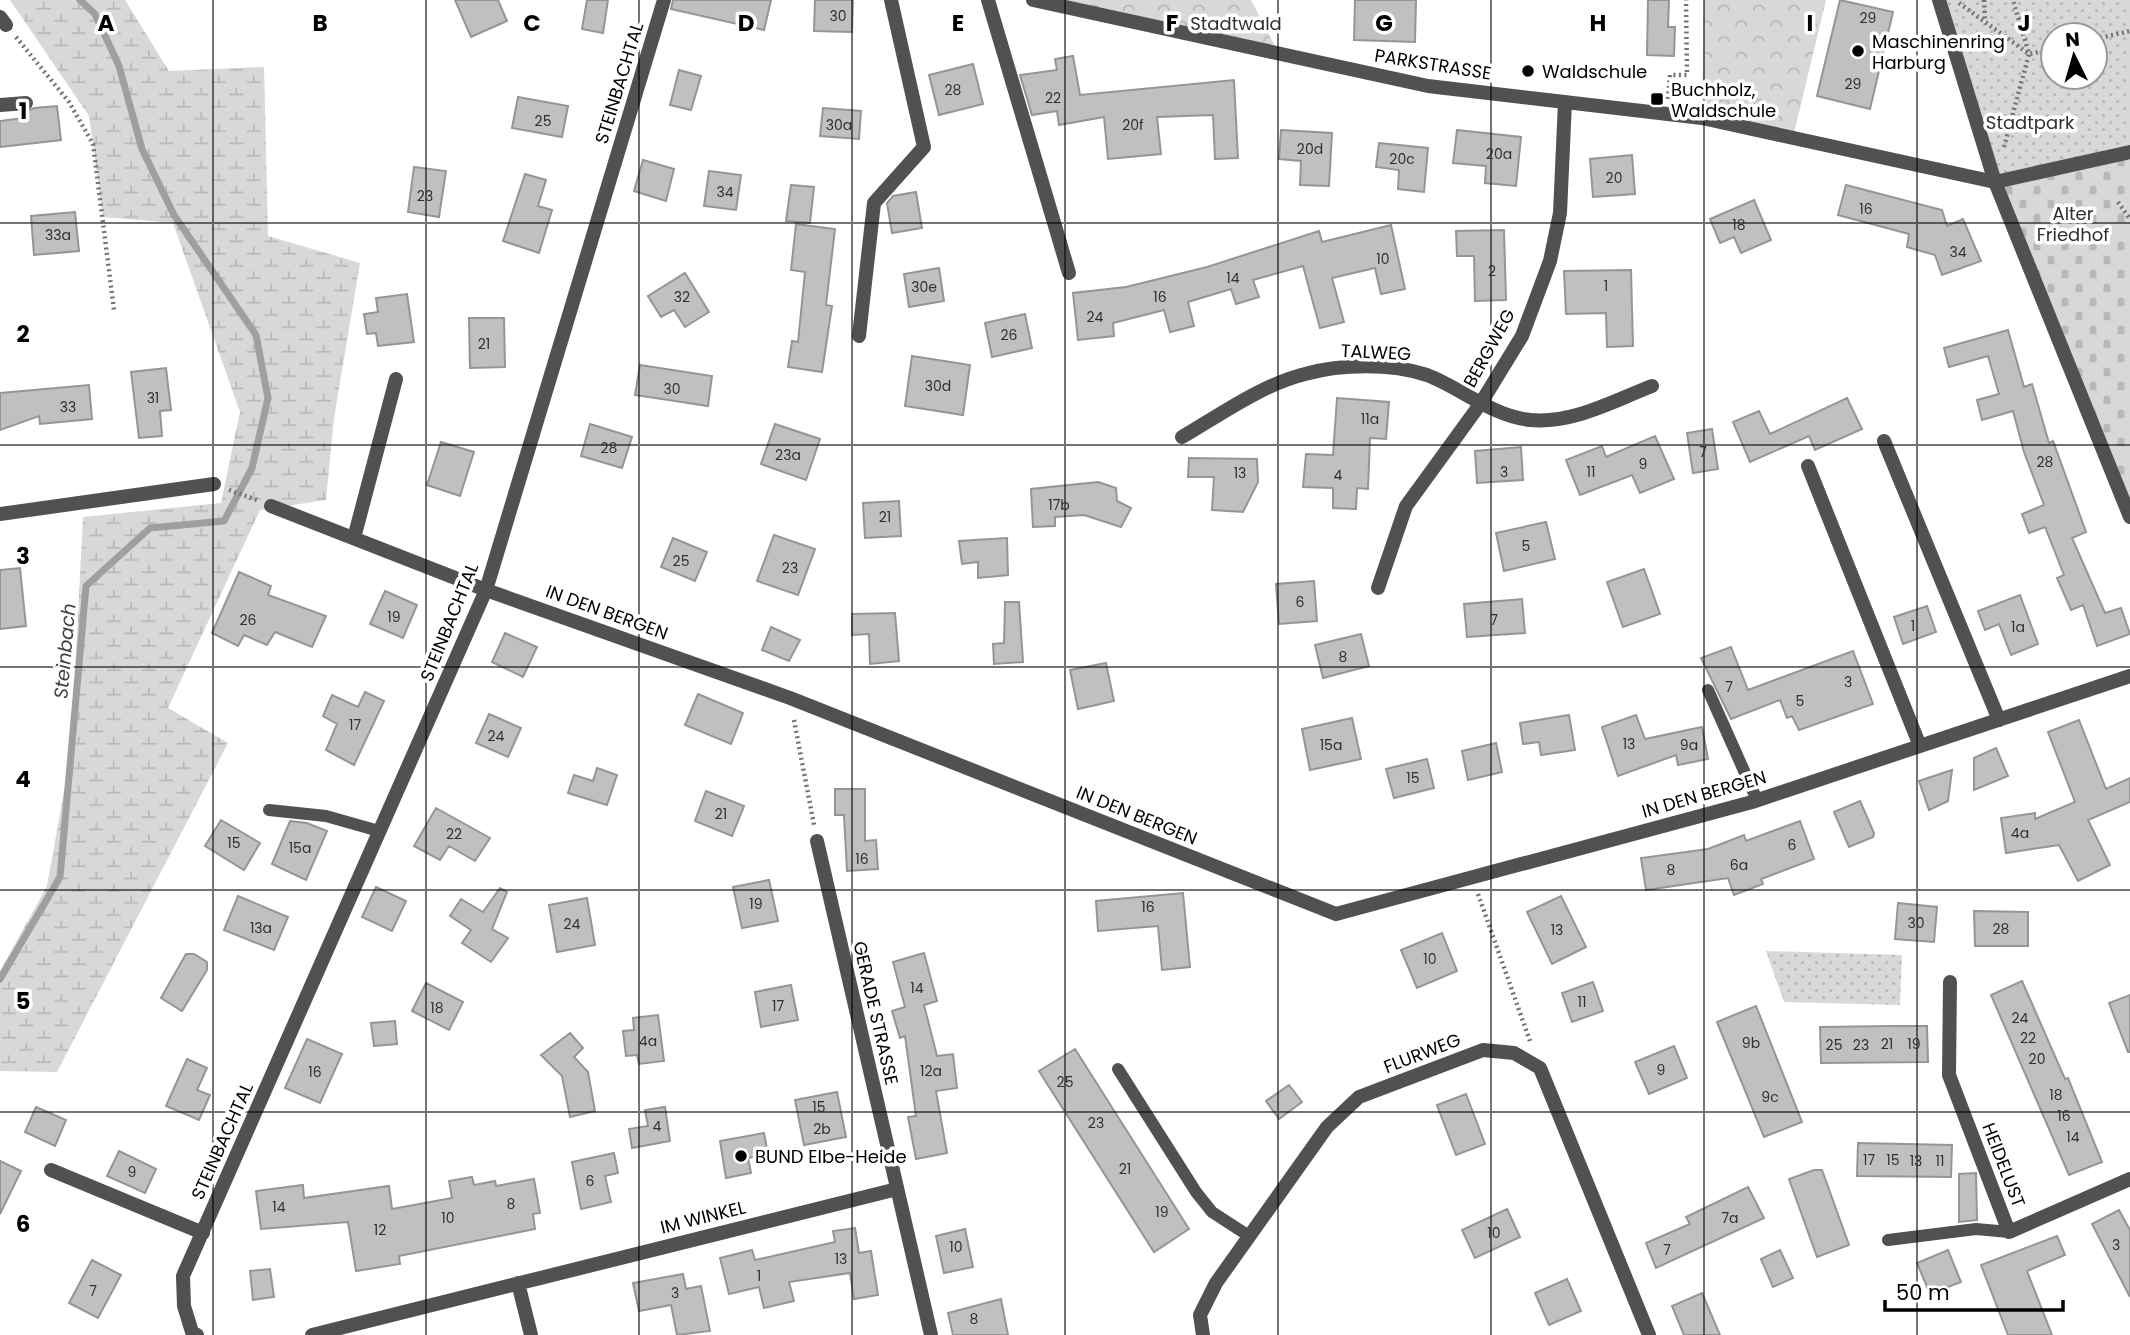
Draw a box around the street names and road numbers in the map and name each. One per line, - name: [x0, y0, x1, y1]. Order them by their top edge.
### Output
- street label: STEINBACHTAL: [589, 19, 649, 147]
- street label: PARKSTRASSE: [1373, 42, 1493, 86]
- street label: BERGWEG: [1457, 304, 1521, 392]
- street label: TALWEG: [1340, 338, 1412, 366]
- street label: STEINBACHTAL: [414, 559, 484, 685]
- street label: IN DEN BERGEN: [542, 578, 672, 646]
- street label: IN DEN BERGEN: [1639, 764, 1769, 824]
- street label: IN DEN BERGEN: [1073, 779, 1201, 851]
- street label: GERADE STRASSE: [847, 939, 905, 1087]
- street label: FLURWEG: [1380, 1027, 1464, 1079]
- street label: STEINBACHTAL: [185, 1078, 259, 1204]
- street label: HEIDELUST: [1977, 1119, 2032, 1211]
- street label: IM WINKEL: [658, 1194, 749, 1240]

